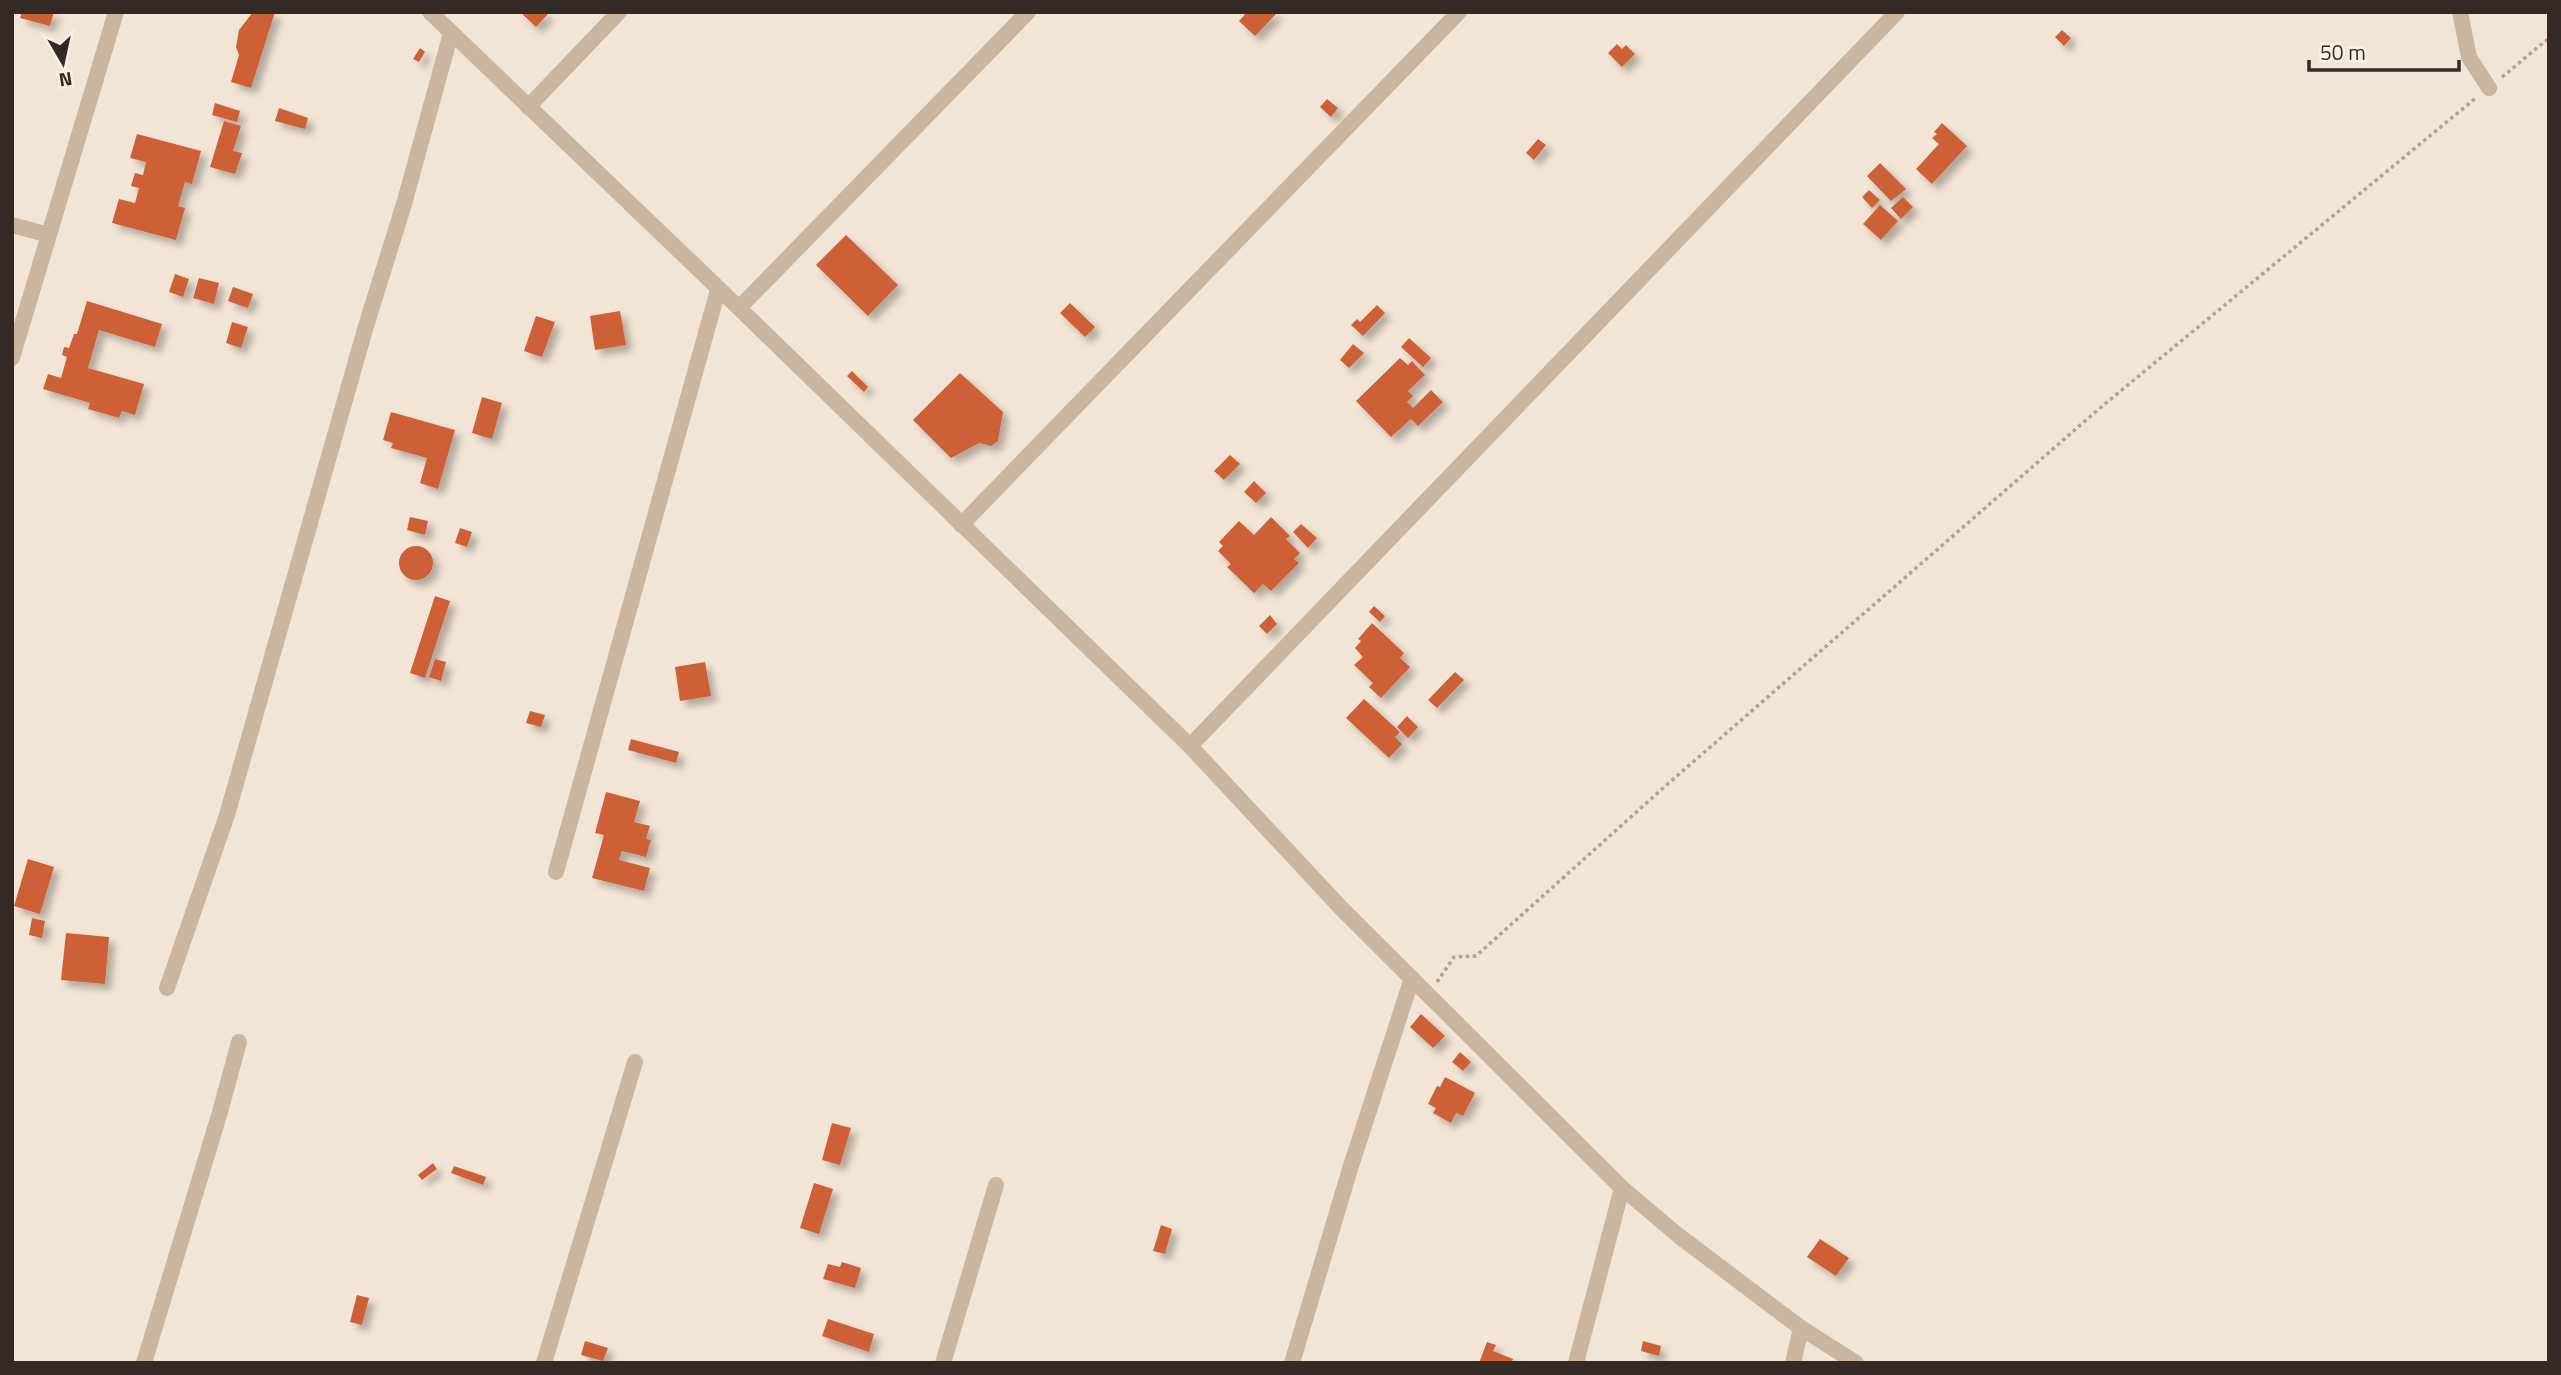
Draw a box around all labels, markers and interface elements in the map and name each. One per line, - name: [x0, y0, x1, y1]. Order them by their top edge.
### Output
- north arrow: [28, 28, 98, 98]
- scale bar: [2309, 28, 2460, 72]
- text: 50 m: [2320, 36, 2366, 68]
- text: N: [57, 65, 75, 96]

